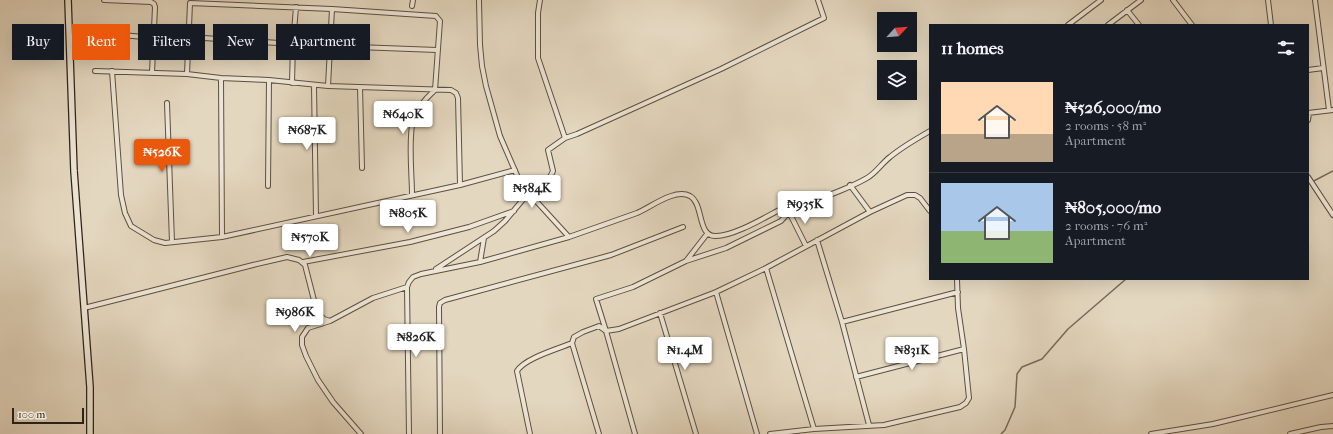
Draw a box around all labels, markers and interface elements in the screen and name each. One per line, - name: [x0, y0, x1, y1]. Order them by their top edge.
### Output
- north arrow: [877, 12, 917, 52]
- map controls: [877, 12, 917, 100]
- chip: Buy: [12, 24, 64, 60]
- chip: Rent: [72, 24, 130, 60]
- chip: Filters: [138, 24, 205, 60]
- chip: New: [213, 24, 268, 60]
- chip: Apartment: [276, 24, 370, 60]
- icon: filters: [1275, 37, 1297, 59]
- text: 11 homes: [941, 38, 1004, 58]
- button: layers: [877, 60, 917, 100]
- text: ₦526,000/mo: [1065, 97, 1161, 117]
- icon: home: [973, 98, 1021, 146]
- pin: ₦640K: [375, 101, 431, 135]
- text: ₦640K: [383, 106, 423, 121]
- pin: ₦687K: [279, 117, 335, 151]
- text: 2 rooms · 58 m²: [1065, 118, 1146, 133]
- text: ₦687K: [288, 122, 326, 137]
- text: Apartment: [1065, 133, 1126, 148]
- pin: ₦526K: [134, 139, 190, 173]
- text: ₦526K: [143, 144, 181, 159]
- pin: ₦584K: [504, 175, 560, 209]
- text: ₦584K: [513, 180, 551, 195]
- pin: ₦935K: [777, 191, 833, 225]
- text: ₦935K: [787, 196, 823, 211]
- text: ₦805,000/mo: [1065, 197, 1161, 217]
- icon: home: [973, 199, 1021, 247]
- pin: ₦805K: [380, 200, 436, 234]
- text: ₦805K: [389, 205, 427, 220]
- text: 2 rooms · 76 m²: [1065, 218, 1147, 233]
- pin: ₦570K: [282, 224, 338, 258]
- text: ₦570K: [291, 229, 329, 244]
- text: Apartment: [1065, 233, 1126, 248]
- pin: ₦986K: [267, 299, 323, 333]
- text: ₦986K: [275, 304, 315, 319]
- pin: ₦826K: [388, 324, 444, 358]
- text: ₦826K: [396, 329, 436, 344]
- pin: ₦1.4M: [657, 337, 713, 371]
- pin: ₦831K: [884, 337, 940, 371]
- text: ₦1.4M: [667, 342, 703, 357]
- text: ₦831K: [894, 342, 930, 357]
- scale bar: [12, 406, 84, 425]
- text: 100 m: [18, 408, 46, 421]

